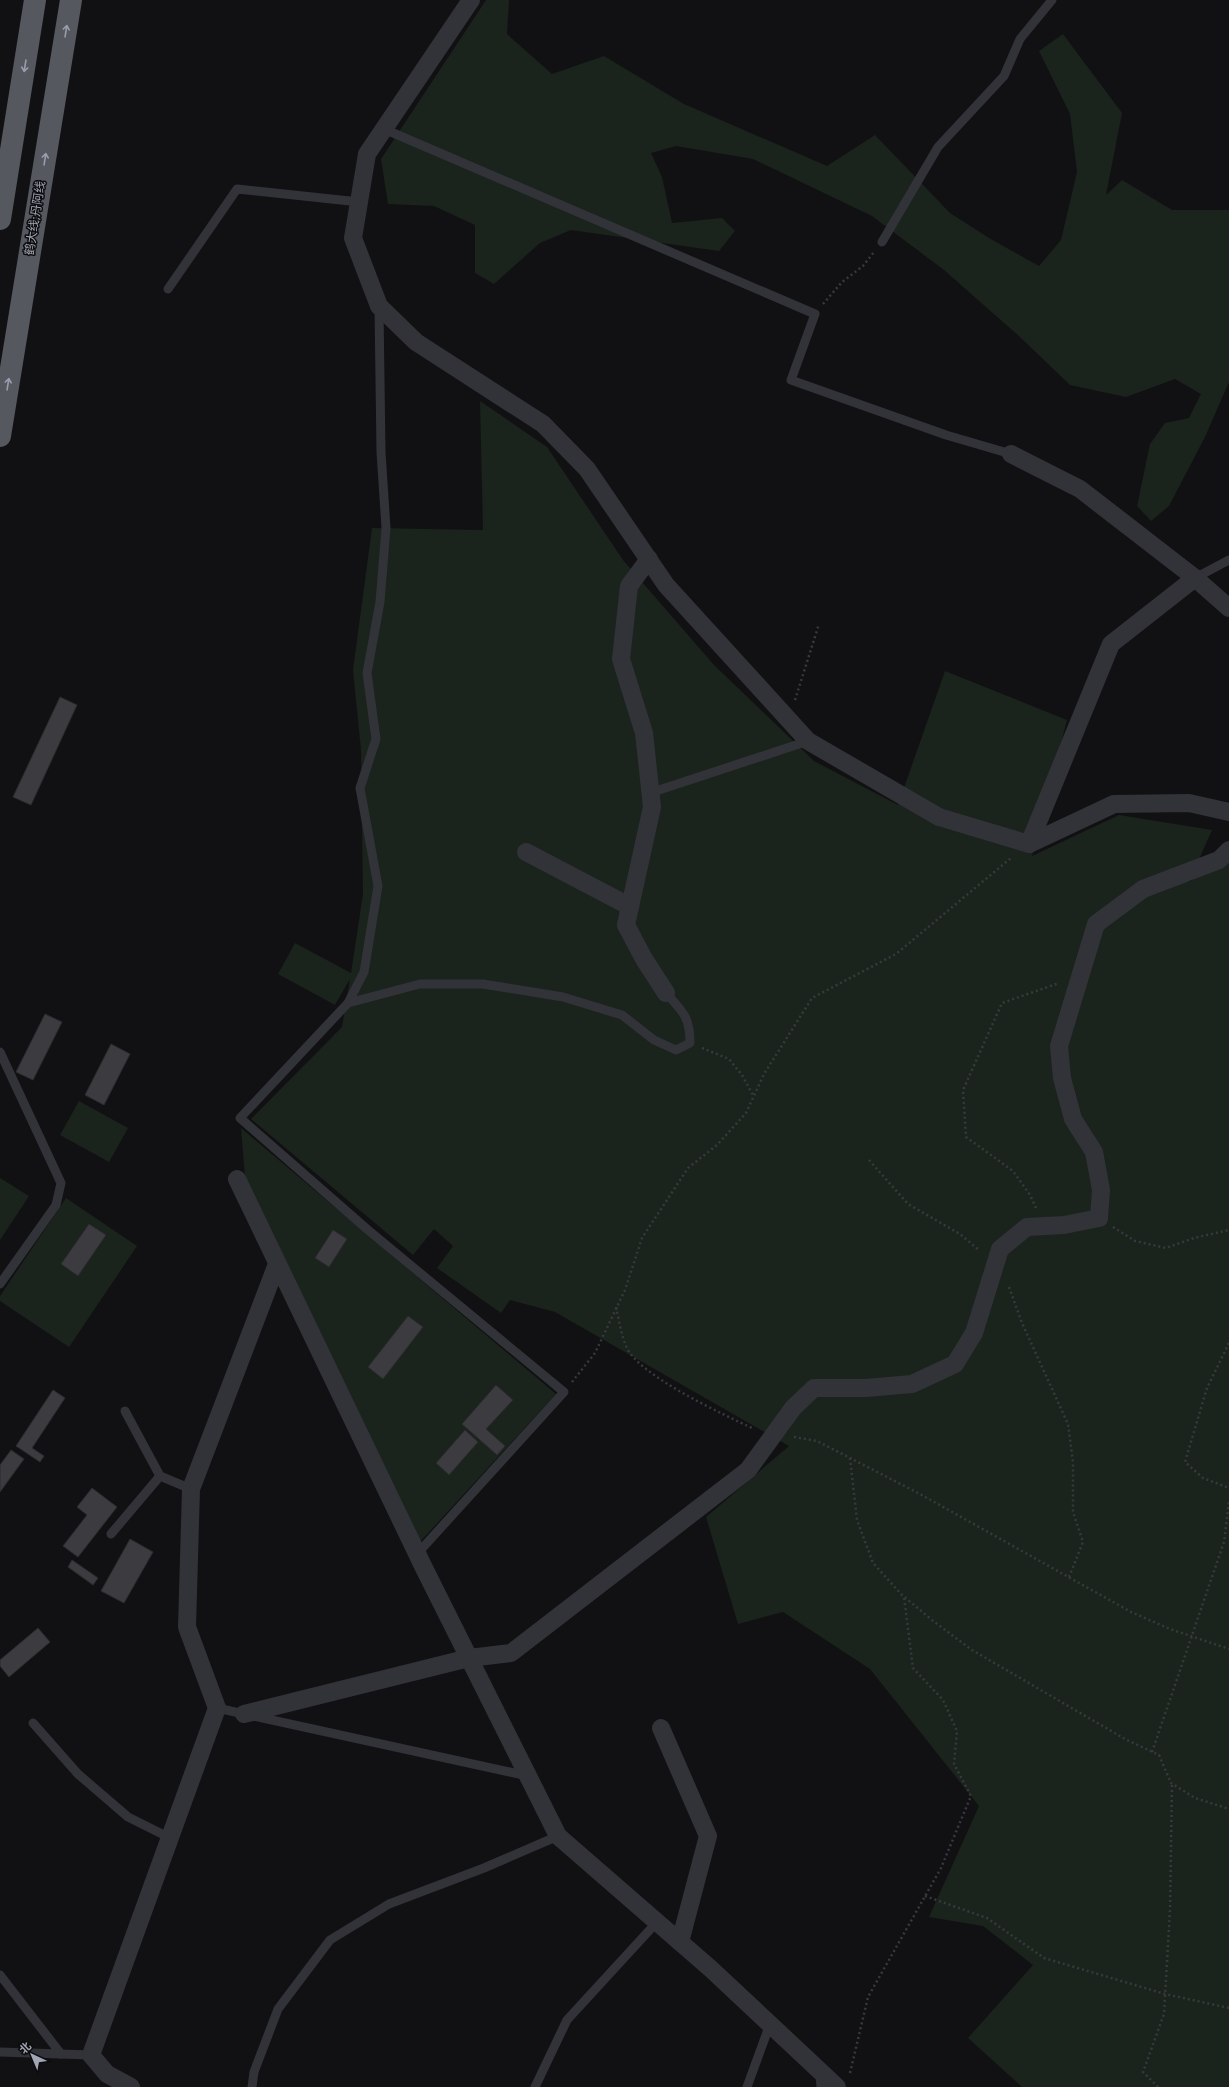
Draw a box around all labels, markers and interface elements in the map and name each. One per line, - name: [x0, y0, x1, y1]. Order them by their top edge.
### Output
- one-way arrow: [62, 25, 70, 38]
- one-way arrow: [21, 59, 29, 72]
- one-way arrow: [41, 153, 49, 166]
- street label: 鹤大线;丹阿线: [22, 180, 48, 256]
- one-way arrow: [5, 378, 13, 391]
- north arrow: [12, 2035, 52, 2075]
- text: 北: [17, 2040, 34, 2057]

